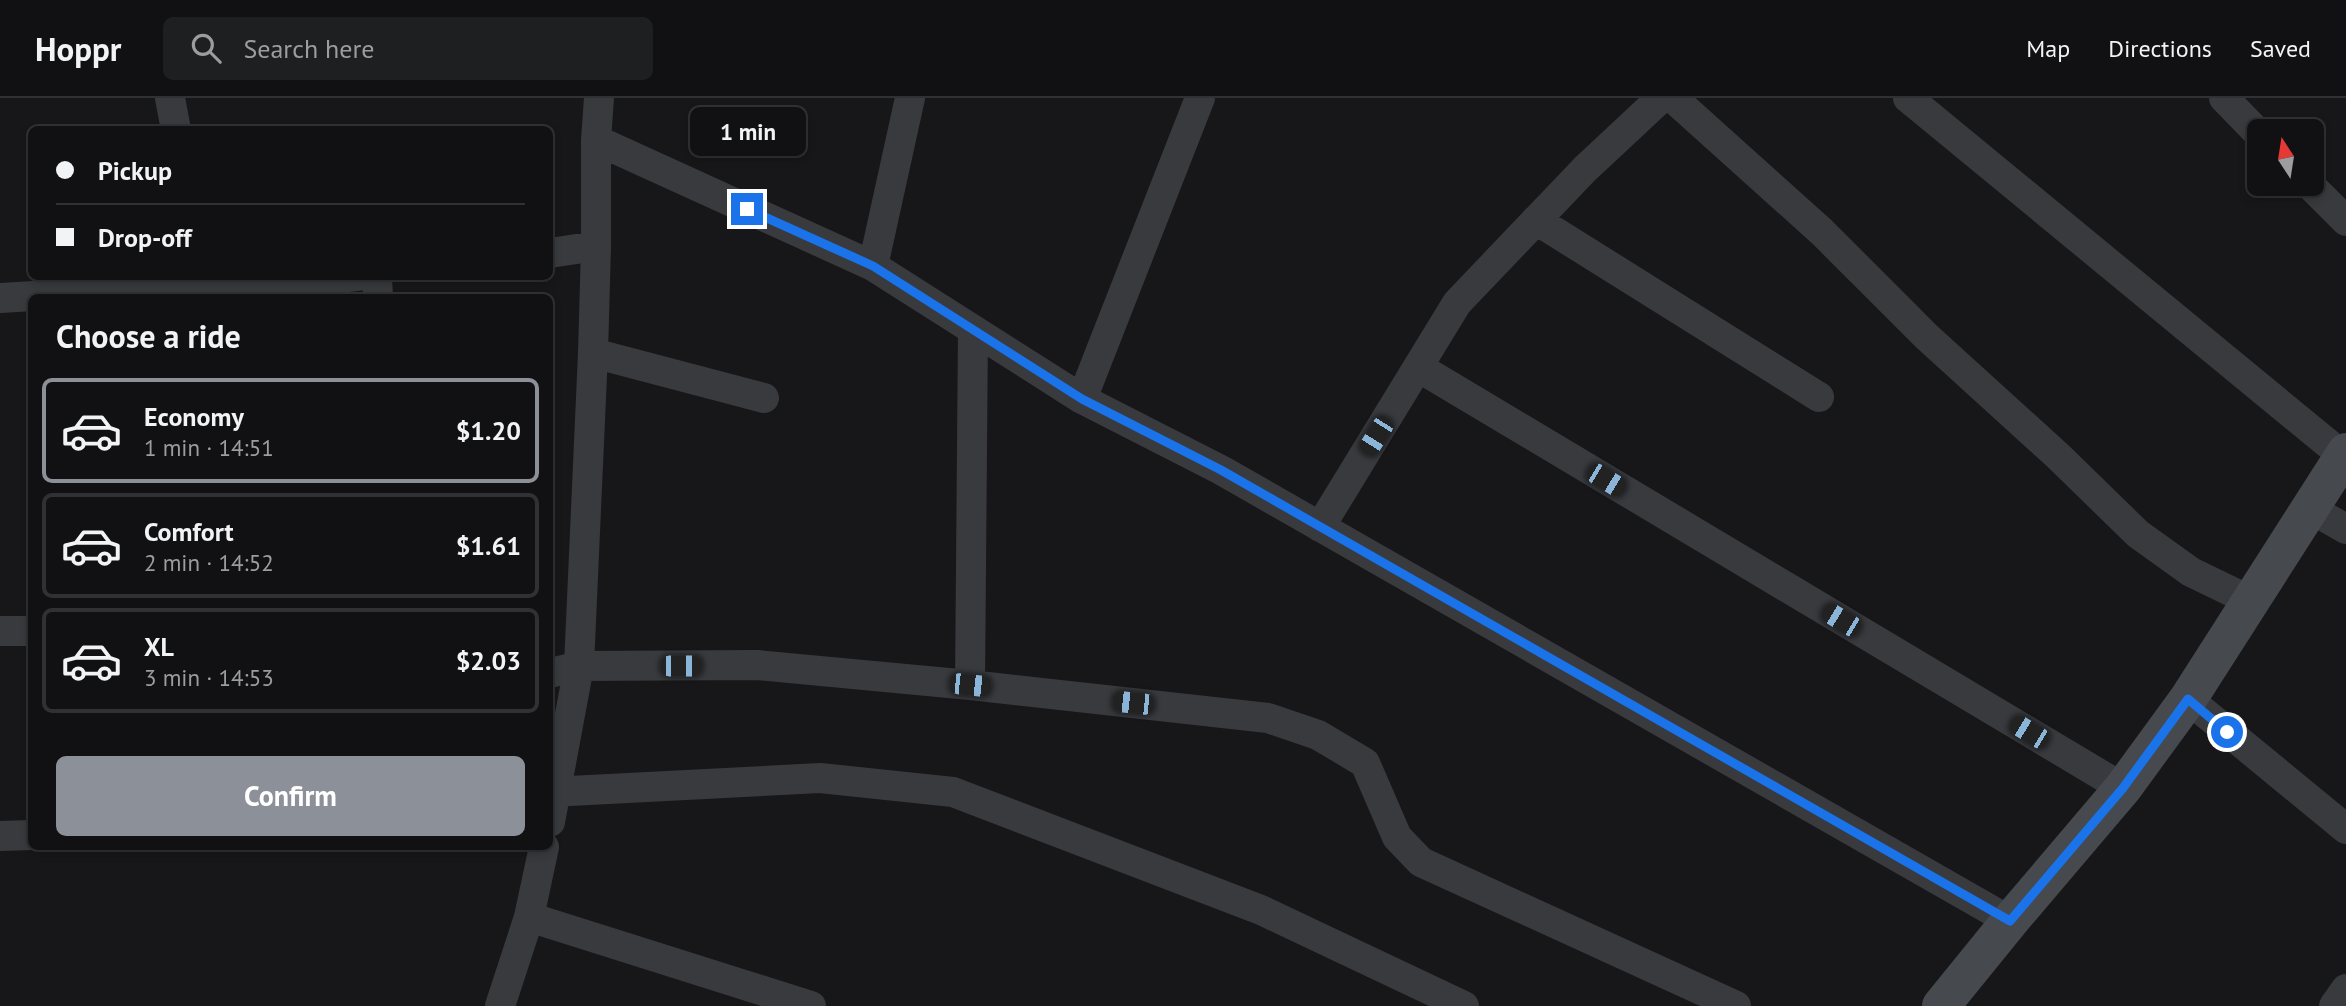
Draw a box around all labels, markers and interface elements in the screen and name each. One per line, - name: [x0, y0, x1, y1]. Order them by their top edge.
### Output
- search box: [163, 17, 653, 80]
- text: Hoppr: [35, 27, 121, 70]
- icon: search: [187, 29, 225, 67]
- text: Search here: [243, 32, 375, 65]
- text: Map: [2026, 33, 2070, 64]
- text: Directions: [2108, 33, 2212, 64]
- text: Saved: [2250, 33, 2311, 64]
- callout: 1 min: [689, 108, 805, 156]
- text: 1 min: [720, 117, 776, 146]
- north arrow: [2247, 119, 2324, 196]
- map controls: [2247, 119, 2324, 196]
- text: Pickup: [98, 154, 172, 187]
- route end: [731, 193, 763, 225]
- text: Drop-off: [98, 221, 192, 254]
- text: Choose a ride: [56, 315, 241, 357]
- icon: car: [60, 399, 123, 462]
- text: Economy: [144, 400, 244, 433]
- car: [1356, 413, 1397, 459]
- text: $1.20: [456, 414, 521, 447]
- text: 1 min · 14:51: [144, 433, 274, 462]
- car: [1583, 460, 1630, 500]
- icon: car: [60, 514, 123, 577]
- text: Comfort: [144, 515, 234, 548]
- text: $1.61: [456, 529, 521, 562]
- text: 2 min · 14:52: [144, 548, 274, 577]
- car: [1818, 600, 1865, 640]
- icon: car: [60, 629, 123, 692]
- text: XL: [144, 630, 174, 663]
- text: $2.03: [456, 644, 521, 677]
- car: [661, 656, 703, 677]
- text: 3 min · 14:53: [144, 663, 274, 692]
- car: [949, 672, 992, 698]
- car: [1112, 690, 1155, 716]
- car: [2006, 712, 2053, 752]
- route start: [2211, 716, 2243, 748]
- button: Confirm: [56, 756, 525, 836]

